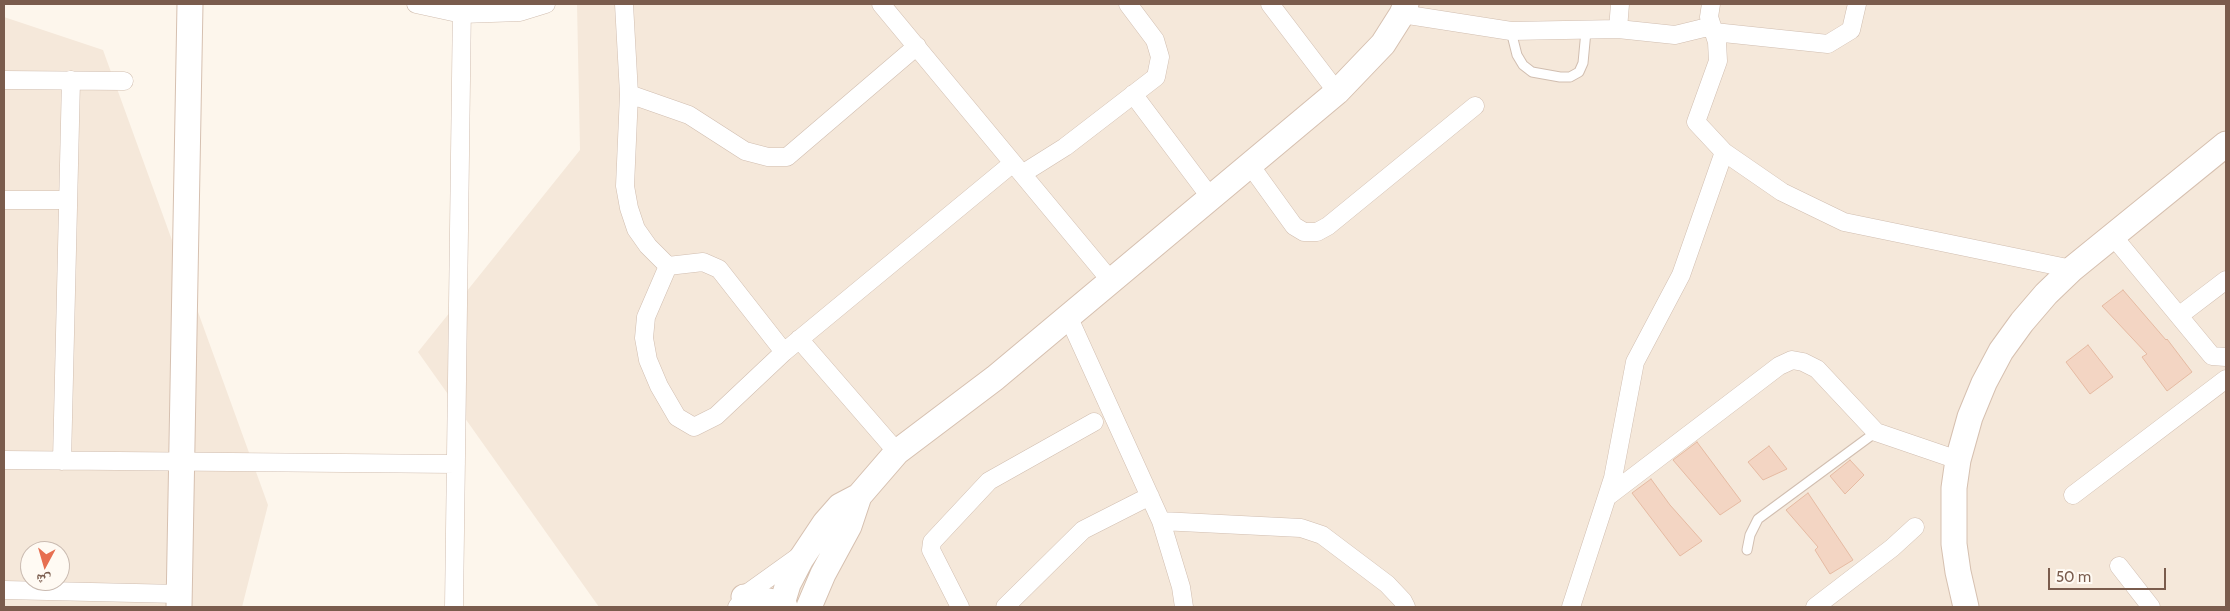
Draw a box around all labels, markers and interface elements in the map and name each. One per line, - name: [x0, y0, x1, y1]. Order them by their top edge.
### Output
- north arrow: [20, 541, 70, 591]
- scale bar: [2050, 558, 2168, 590]
- text: 50 m: [2056, 568, 2091, 586]
- text: ش: [35, 570, 52, 590]

